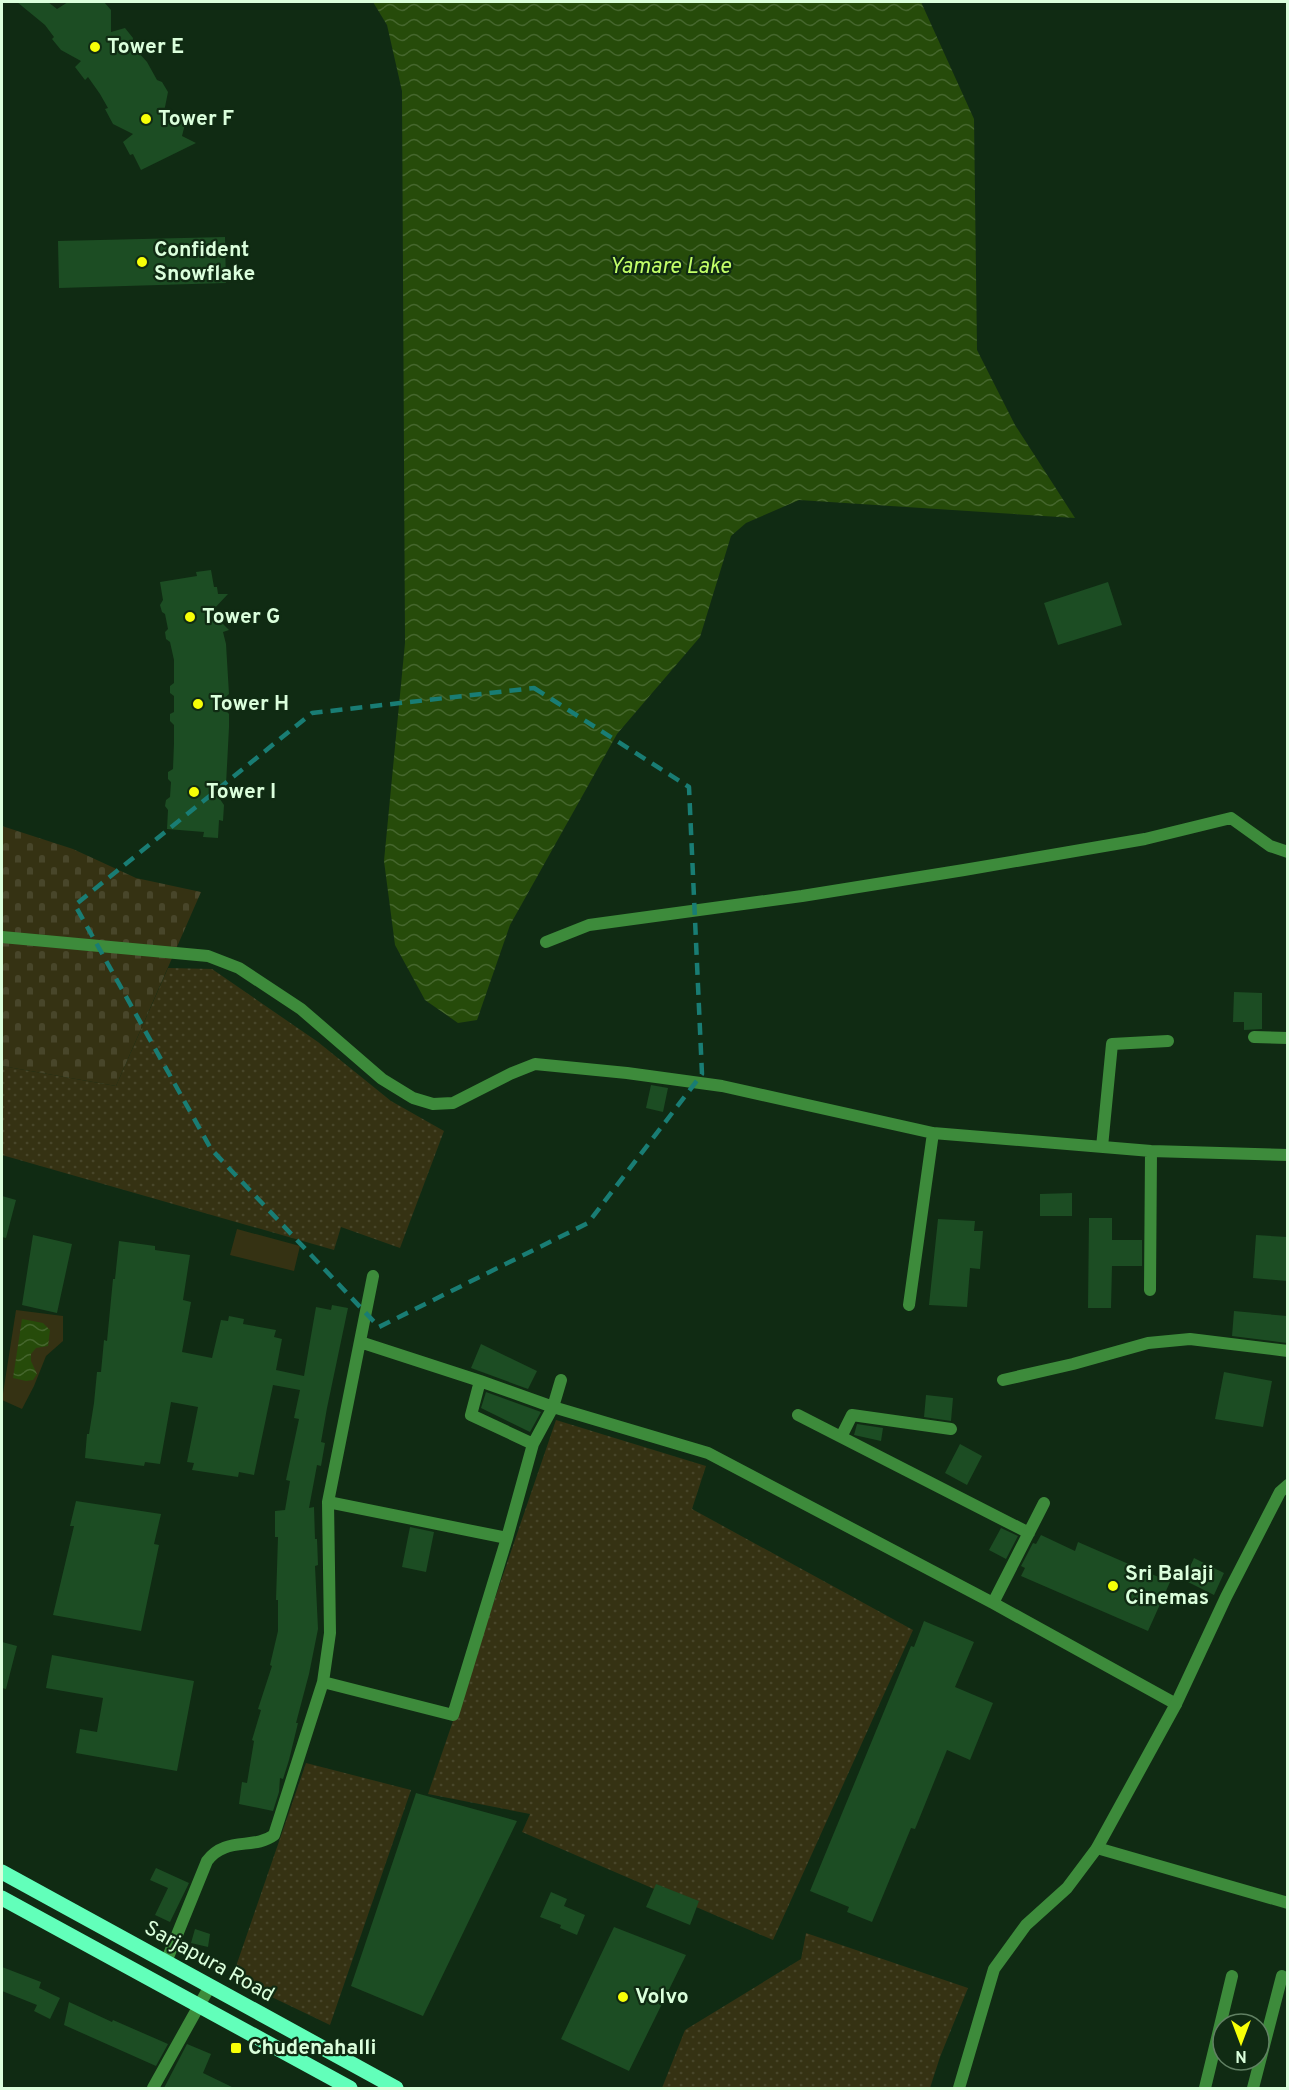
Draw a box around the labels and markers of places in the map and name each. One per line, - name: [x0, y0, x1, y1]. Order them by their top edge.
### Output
- place label: Tower E: [107, 34, 184, 61]
- marker: Tower E: [88, 40, 102, 54]
- place label: Tower F: [158, 106, 234, 133]
- marker: Tower F: [139, 112, 153, 126]
- place label: Confident Snowflake: [154, 237, 255, 288]
- marker: Confident Snowflake: [135, 255, 149, 269]
- place label: Tower G: [202, 604, 280, 631]
- marker: Tower G: [183, 610, 197, 624]
- place label: Tower H: [210, 691, 289, 718]
- marker: Tower H: [191, 697, 205, 711]
- place label: Tower I: [206, 779, 276, 806]
- marker: Tower I: [187, 785, 201, 799]
- place label: Sri Balaji Cinemas: [1125, 1561, 1214, 1612]
- marker: Sri Balaji Cinemas: [1106, 1579, 1120, 1593]
- place label: Volvo: [635, 1984, 689, 2011]
- marker: Volvo: [616, 1990, 630, 2004]
- place label: Chudenahalli: [248, 2035, 376, 2062]
- marker: Chudenahalli: [229, 2041, 243, 2055]

